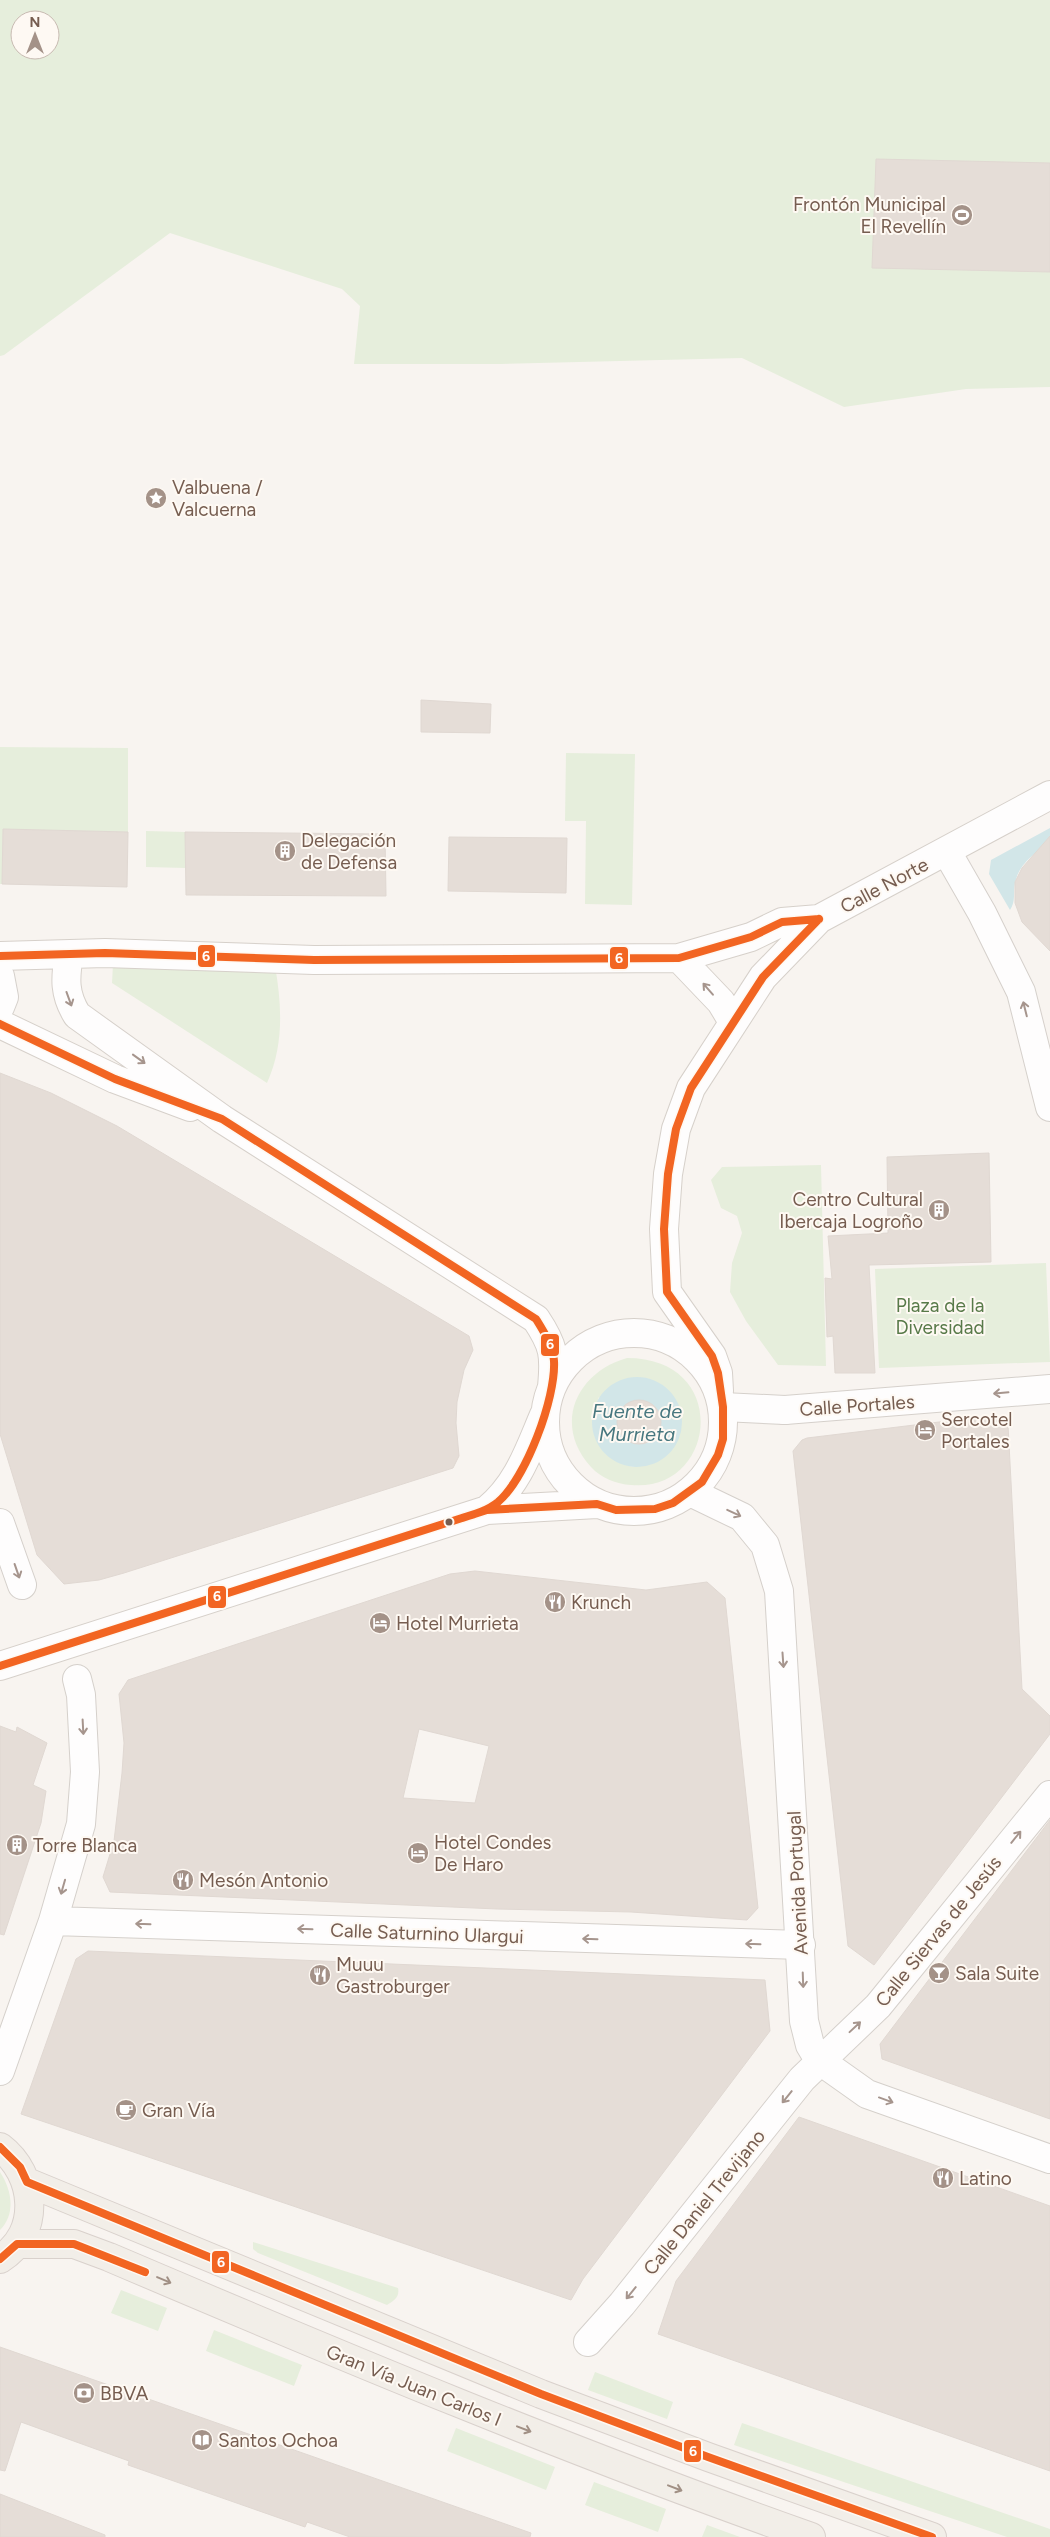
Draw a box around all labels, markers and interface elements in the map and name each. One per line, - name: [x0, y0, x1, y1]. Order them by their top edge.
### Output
- north arrow: [10, 10, 60, 60]
- text: N: [30, 14, 40, 31]
- place label: Frontón Municipal El Revellín: [793, 193, 946, 238]
- sports icon: Frontón Municipal El Revellín: [950, 203, 974, 227]
- place label: Valbuena / Valcuerna: [172, 476, 263, 521]
- place icon: Valbuena / Valcuerna: [144, 486, 168, 510]
- place label: Delegación de Defensa: [301, 829, 397, 874]
- building icon: Delegación de Defensa: [273, 839, 297, 863]
- street label: Calle Norte: [836, 853, 932, 918]
- line badge: 6: [197, 944, 216, 968]
- line badge: 6: [609, 946, 629, 970]
- text: 6: [202, 948, 210, 965]
- text: 6: [615, 950, 623, 967]
- one-way arrow: [703, 982, 714, 995]
- one-way arrow: [65, 991, 74, 1006]
- one-way arrow: [1020, 1001, 1029, 1017]
- one-way arrow: [132, 1053, 145, 1064]
- place label: Centro Cultural Ibercaja Logroño: [779, 1188, 923, 1233]
- building icon: Centro Cultural Ibercaja Logroño: [927, 1198, 951, 1222]
- park label: Plaza de la Diversidad: [895, 1294, 985, 1339]
- line badge: 6: [540, 1333, 560, 1357]
- text: 6: [546, 1336, 554, 1353]
- one-way arrow: [994, 1388, 1010, 1398]
- street label: Calle Portales: [799, 1390, 915, 1421]
- water label: Fuente de Murrieta: [592, 1399, 682, 1446]
- place label: Sercotel Portales: [941, 1408, 1012, 1453]
- hotel icon: Sercotel Portales: [913, 1418, 937, 1442]
- one-way arrow: [726, 1509, 741, 1519]
- unlabelled marker: [444, 1517, 454, 1527]
- one-way arrow: [13, 1562, 22, 1578]
- line badge: 6: [207, 1585, 227, 1609]
- text: 6: [213, 1588, 221, 1605]
- restaurant icon: Krunch: [543, 1590, 567, 1614]
- place label: Krunch: [571, 1591, 631, 1614]
- hotel icon: Hotel Murrieta: [368, 1611, 392, 1635]
- place label: Hotel Murrieta: [396, 1612, 519, 1635]
- one-way arrow: [778, 1652, 788, 1668]
- one-way arrow: [78, 1719, 87, 1735]
- street label: Avenida Portugal: [782, 1810, 813, 1956]
- one-way arrow: [1011, 1830, 1022, 1843]
- place label: Hotel Condes De Haro: [434, 1831, 551, 1876]
- building icon: Torre Blanca: [5, 1833, 29, 1857]
- place label: Torre Blanca: [33, 1834, 137, 1857]
- hotel icon: Hotel Condes De Haro: [406, 1841, 430, 1865]
- street label: Calle Siervas de Jesús: [871, 1851, 1006, 2011]
- restaurant icon: Mesón Antonio: [171, 1868, 195, 1892]
- place label: Mesón Antonio: [199, 1869, 328, 1892]
- one-way arrow: [57, 1878, 67, 1894]
- one-way arrow: [135, 1919, 151, 1928]
- street label: Calle Saturnino Ulargui: [330, 1919, 524, 1948]
- one-way arrow: [298, 1924, 314, 1934]
- one-way arrow: [582, 1934, 598, 1943]
- one-way arrow: [745, 1939, 761, 1949]
- place label: Muuu Gastroburger: [336, 1953, 450, 1998]
- bar icon: Sala Suite: [927, 1961, 951, 1985]
- place label: Sala Suite: [955, 1962, 1039, 1985]
- restaurant icon: Muuu Gastroburger: [308, 1963, 332, 1987]
- one-way arrow: [798, 1971, 807, 1987]
- one-way arrow: [848, 2022, 861, 2034]
- one-way arrow: [782, 2090, 793, 2103]
- one-way arrow: [878, 2096, 893, 2105]
- cafe icon: Gran Vía: [114, 2098, 138, 2122]
- place label: Gran Vía: [142, 2099, 215, 2122]
- street label: Calle Daniel Trevijano: [639, 2125, 770, 2280]
- restaurant icon: Latino: [931, 2166, 955, 2190]
- place label: Latino: [959, 2167, 1012, 2190]
- line badge: 6: [211, 2250, 230, 2274]
- text: 6: [217, 2254, 225, 2271]
- one-way arrow: [156, 2276, 171, 2285]
- one-way arrow: [626, 2286, 637, 2299]
- street label: Gran Vía Juan Carlos I: [323, 2340, 505, 2431]
- bank icon: BBVA: [72, 2381, 96, 2405]
- place label: BBVA: [100, 2382, 149, 2405]
- one-way arrow: [516, 2425, 531, 2434]
- library icon: Santos Ochoa: [190, 2428, 214, 2452]
- place label: Santos Ochoa: [218, 2429, 338, 2452]
- line badge: 6: [683, 2439, 702, 2463]
- text: 6: [689, 2443, 697, 2460]
- one-way arrow: [667, 2484, 682, 2494]

